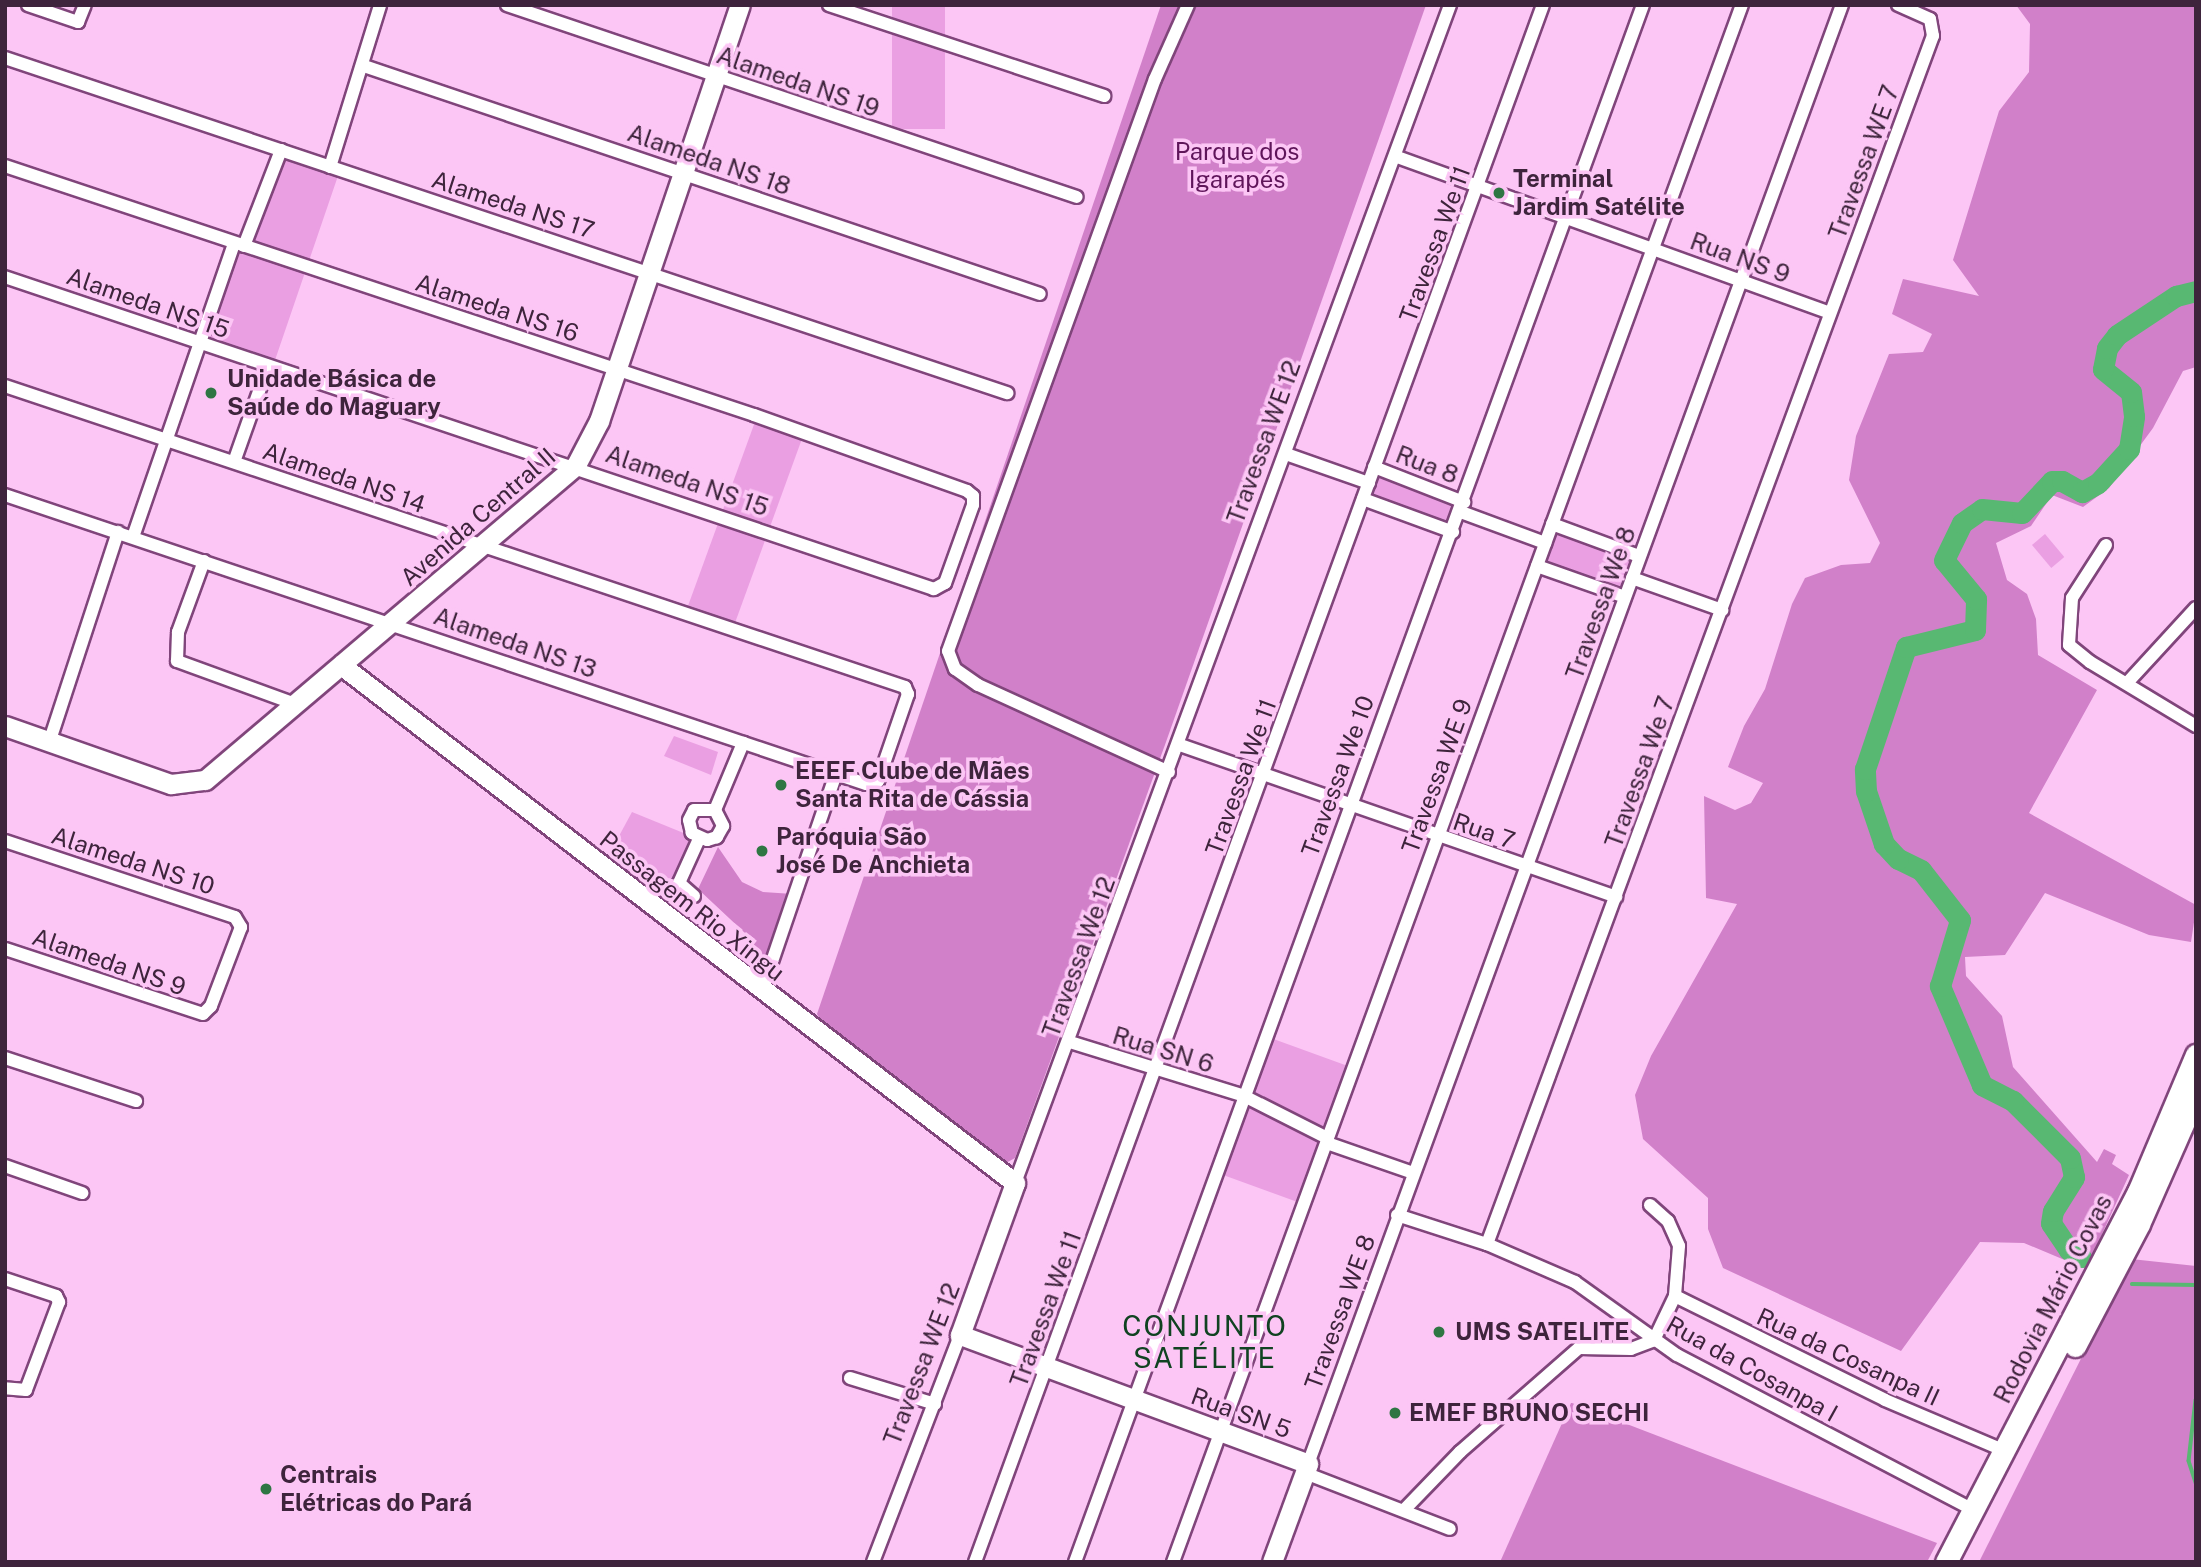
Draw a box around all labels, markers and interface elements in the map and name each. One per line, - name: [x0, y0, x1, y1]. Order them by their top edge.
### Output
- street label: Alameda NS 19: [713, 41, 883, 123]
- street label: Travessa WE 7: [1823, 81, 1905, 243]
- street label: Alameda NS 18: [624, 119, 794, 201]
- park label: Parque dos Igarapés: [1174, 138, 1300, 194]
- street label: Travessa We 11: [1393, 162, 1477, 326]
- street label: Alameda NS 17: [428, 165, 598, 245]
- place label: Terminal Jardim Satélite: [1513, 165, 1685, 221]
- marker: Terminal Jardim Satélite: [1491, 185, 1507, 201]
- street label: Rua NS 9: [1686, 227, 1794, 289]
- street label: Alameda NS 15: [63, 262, 233, 344]
- street label: Alameda NS 16: [412, 268, 582, 348]
- street label: Travessa WE 12: [1221, 356, 1307, 528]
- place label: Unidade Básica de Saúde do Maguary: [227, 365, 441, 421]
- marker: Unidade Básica de Saúde do Maguary: [201, 383, 221, 403]
- street label: Alameda NS 14: [259, 437, 429, 519]
- street label: Alameda NS 15: [602, 440, 772, 522]
- street label: Rua 8: [1392, 440, 1462, 490]
- street label: Avenida Central II: [395, 442, 561, 592]
- street label: Travessa We 8: [1560, 523, 1642, 683]
- street label: Alameda NS 13: [430, 602, 600, 684]
- street label: Travessa We 10: [1295, 691, 1381, 861]
- street label: Travessa We 7: [1599, 692, 1681, 852]
- street label: Travessa We 11: [1199, 695, 1283, 859]
- street label: Travessa WE 9: [1396, 695, 1478, 857]
- place label: EEEF Clube de Mães Santa Rita de Cássia: [795, 757, 1030, 813]
- marker: EEEF Clube de Mães Santa Rita de Cássia: [773, 777, 789, 793]
- street label: Rua 7: [1449, 807, 1519, 855]
- street label: Alameda NS 10: [48, 821, 218, 901]
- place label: Paróquia São José De Anchieta: [776, 823, 970, 879]
- street label: Passagem Rio Xingu: [594, 825, 790, 987]
- marker: Paróquia São José De Anchieta: [754, 843, 770, 859]
- street label: Travessa We 12: [1037, 873, 1121, 1041]
- street label: Alameda NS 9: [29, 922, 189, 1002]
- street label: Rua SN 6: [1109, 1021, 1217, 1079]
- street label: Rodovia Mário Covas: [1988, 1190, 2118, 1408]
- street label: Travessa We 11: [1004, 1227, 1088, 1391]
- street label: Travessa WE 8: [1299, 1230, 1381, 1394]
- street label: Travessa WE 12: [878, 1279, 966, 1449]
- street label: Rua da Cosanpa II: [1752, 1302, 1944, 1412]
- district label: CONJUNTO SATÉLITE: [1123, 1309, 1287, 1375]
- street label: Rua da Cosanpa I: [1661, 1310, 1843, 1428]
- place label: UMS SATELITE: [1455, 1318, 1629, 1346]
- marker: UMS SATELITE: [1429, 1322, 1449, 1342]
- street label: Rua SN 5: [1187, 1382, 1295, 1444]
- place label: EMEF BRUNO SECHI: [1409, 1399, 1649, 1427]
- marker: EMEF BRUNO SECHI: [1387, 1405, 1403, 1421]
- place label: Centrais Elétricas do Pará: [280, 1461, 473, 1517]
- marker: Centrais Elétricas do Pará: [258, 1481, 274, 1497]

